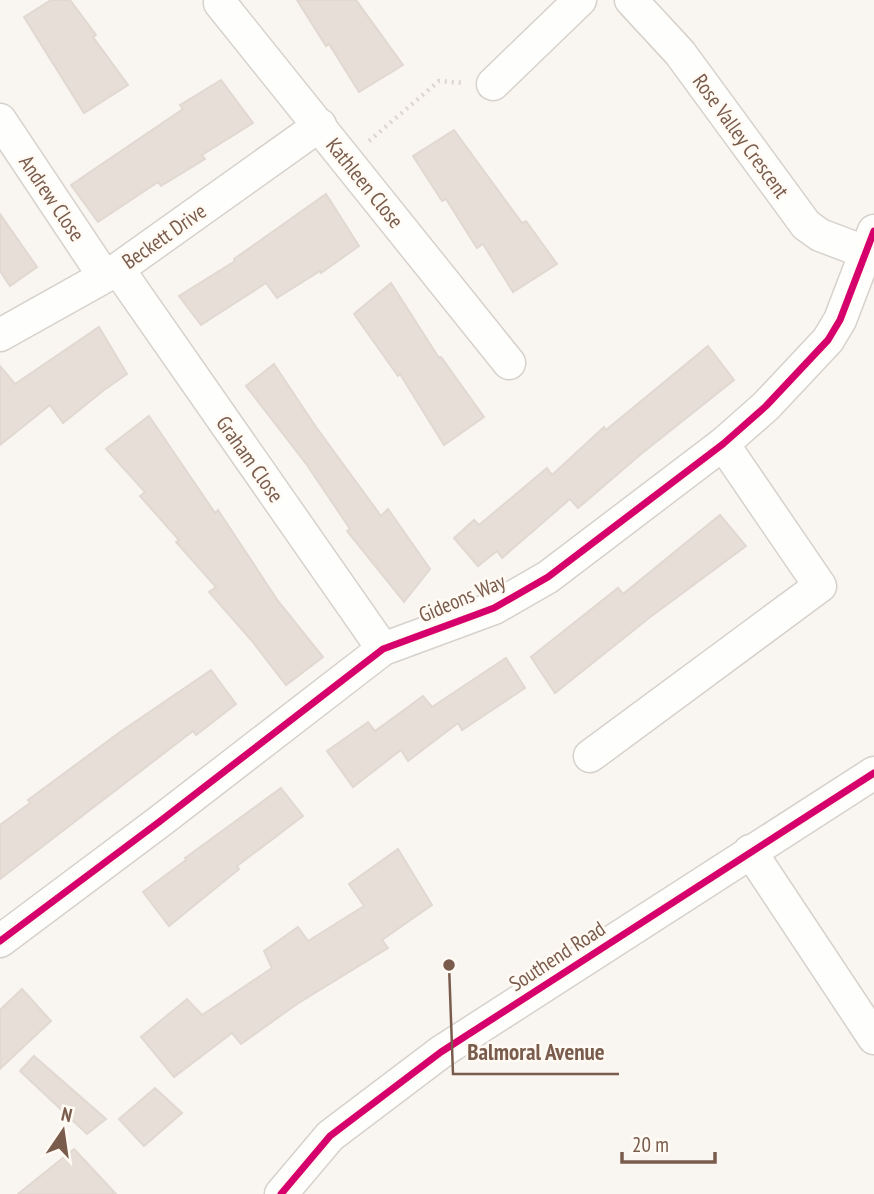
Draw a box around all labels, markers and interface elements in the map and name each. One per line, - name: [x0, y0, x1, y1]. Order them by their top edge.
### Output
- street label: Rose Valley Crescent: [687, 69, 795, 204]
- street label: Kathleen Close: [320, 132, 410, 234]
- street label: Andrew Close: [13, 150, 91, 246]
- street label: Beckett Drive: [117, 197, 211, 275]
- street label: Graham Close: [210, 410, 290, 508]
- street label: Gideons Way: [415, 568, 510, 628]
- street label: Southend Road: [504, 915, 610, 997]
- callout: Balmoral Avenue: [453, 1030, 619, 1074]
- text: Balmoral Avenue: [467, 1037, 605, 1066]
- north arrow: [28, 1096, 98, 1166]
- text: N: [59, 1102, 75, 1127]
- scale bar: [622, 1120, 715, 1164]
- text: 20 m: [632, 1131, 669, 1158]

